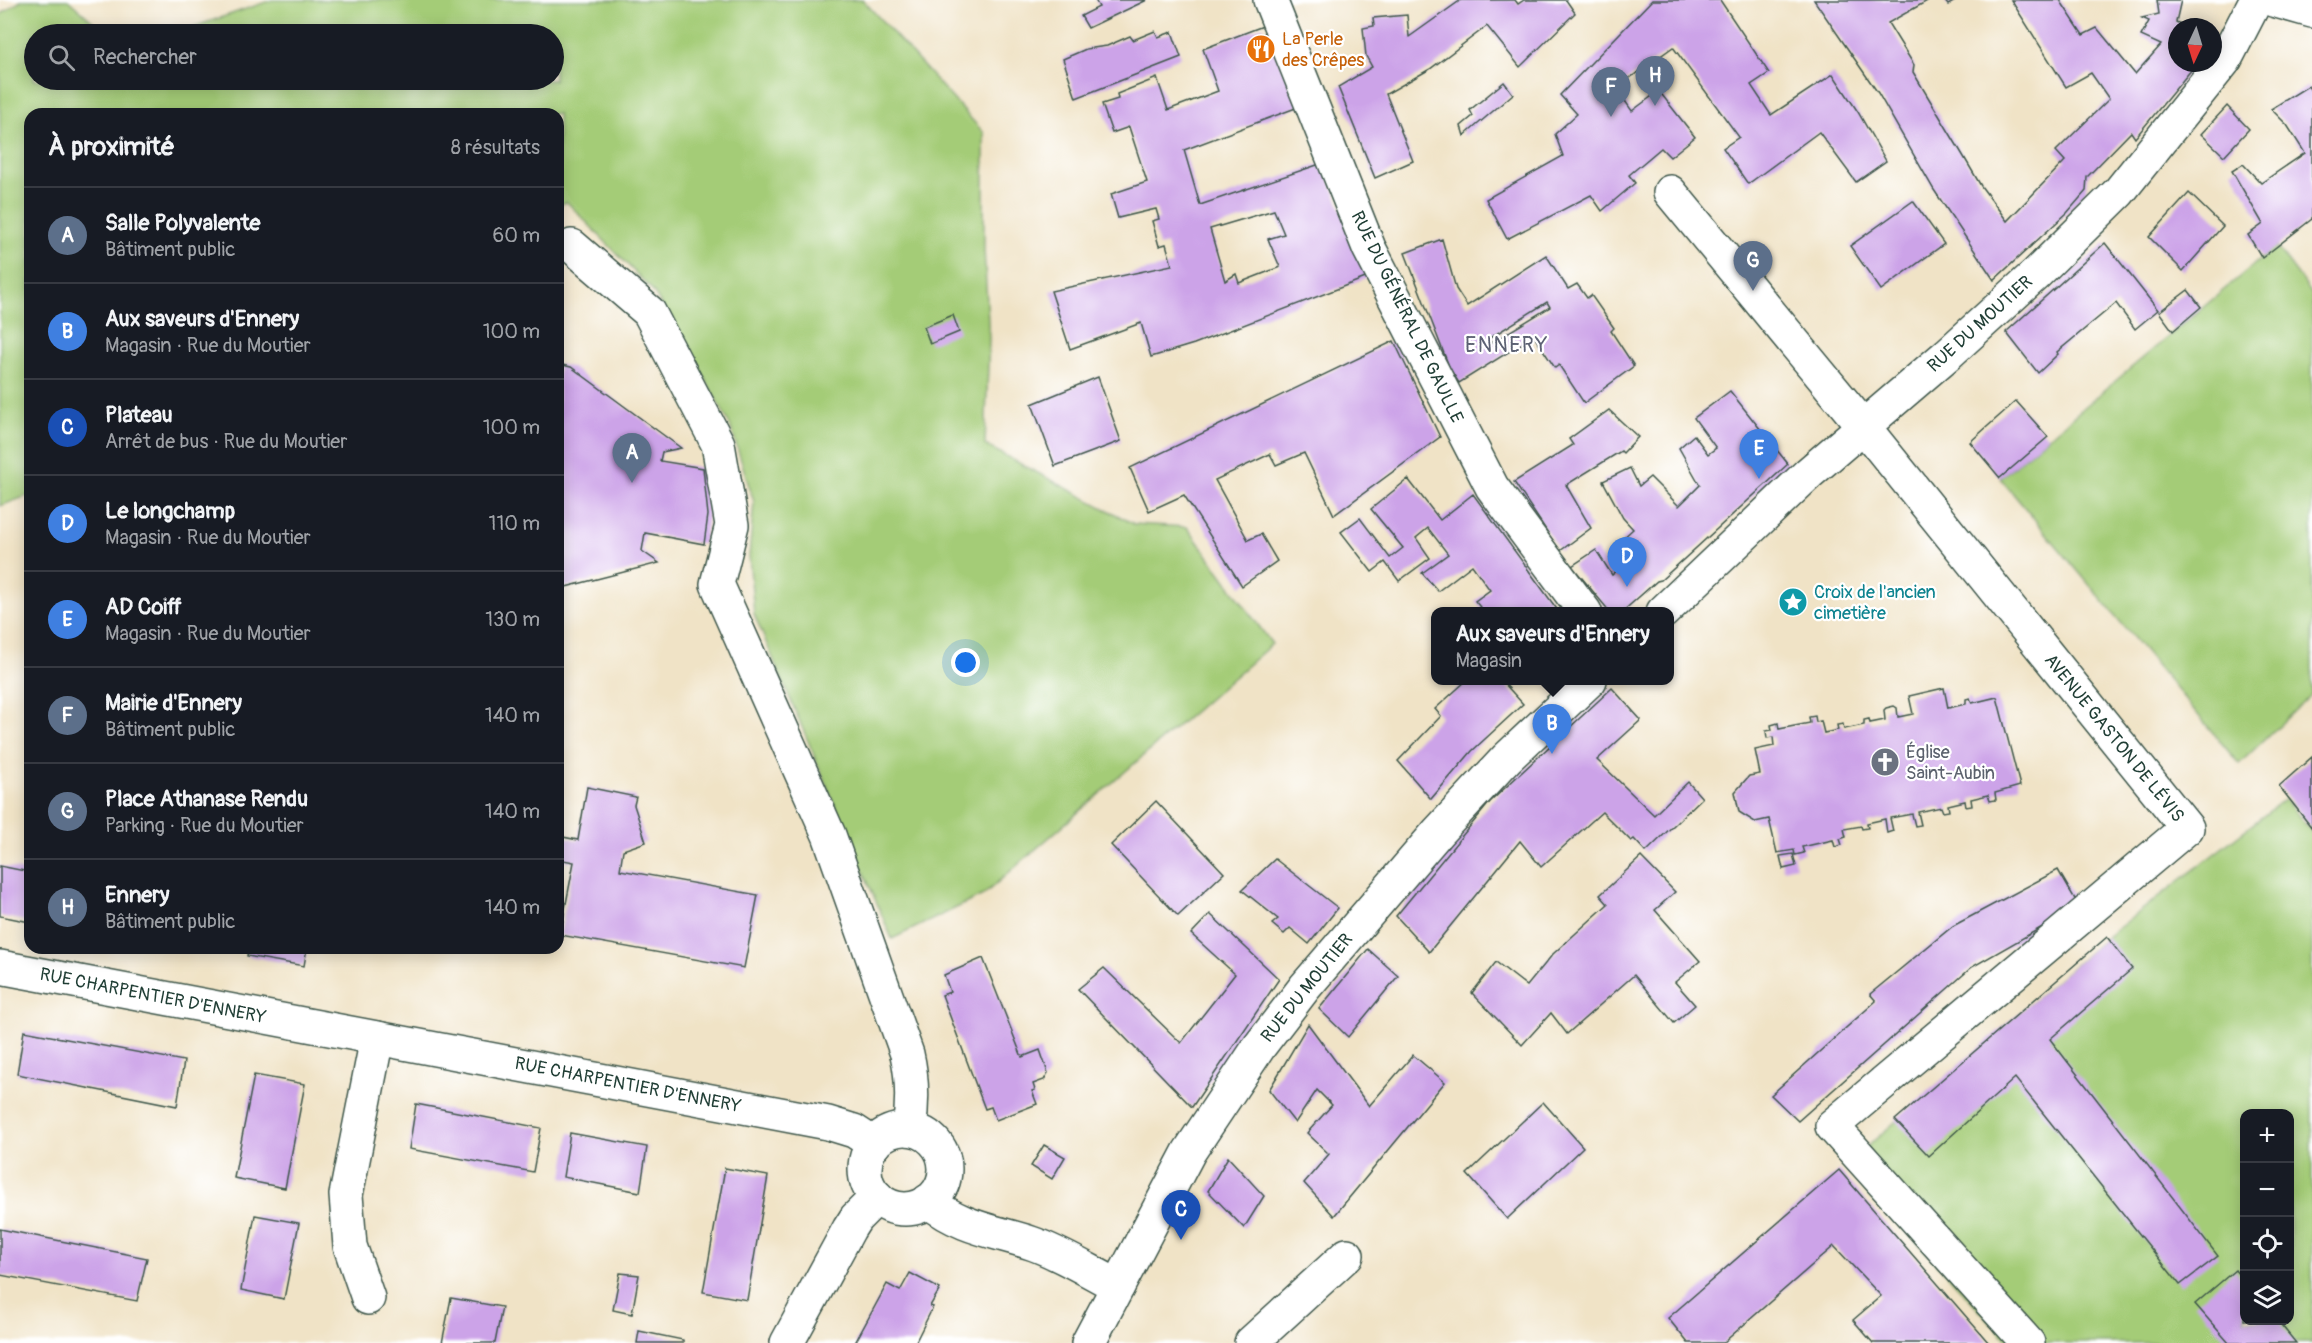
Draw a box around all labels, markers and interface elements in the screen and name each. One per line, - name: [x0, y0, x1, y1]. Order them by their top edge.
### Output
- north arrow: [2168, 18, 2222, 72]
- search box: [24, 24, 564, 90]
- place label: La Perle des Crêpes: [1282, 28, 1364, 72]
- restaurant icon: La Perle des Crêpes: [1245, 33, 1277, 65]
- icon: search: [45, 41, 78, 74]
- text: Rechercher: [93, 43, 197, 71]
- pin: H: [1636, 57, 1674, 106]
- pin: F: [1592, 68, 1630, 117]
- text: À proximité: [48, 131, 175, 163]
- text: 8 résultats: [451, 135, 540, 160]
- street label: RUE DU GÉNÉRAL DE GAULLE: [1346, 207, 1468, 427]
- text: Salle Polyvalente: [105, 209, 260, 237]
- text: A: [61, 223, 74, 248]
- text: 60 m: [493, 223, 540, 248]
- text: Bâtiment public: [105, 237, 235, 262]
- pin: G: [1734, 242, 1772, 291]
- street label: RUE DU MOUTIER: [1923, 271, 2037, 377]
- text: Aux saveurs d'Ennery: [105, 305, 299, 333]
- text: B: [62, 319, 73, 344]
- text: 100 m: [483, 319, 540, 344]
- district label: ENNERY: [1465, 332, 1549, 359]
- text: Magasin · Rue du Moutier: [105, 333, 311, 358]
- text: Plateau: [105, 401, 173, 429]
- text: C: [61, 415, 74, 440]
- text: 100 m: [483, 415, 540, 440]
- text: Arrêt de bus · Rue du Moutier: [105, 429, 347, 454]
- pin: E: [1740, 430, 1778, 479]
- pin: A: [612, 434, 652, 483]
- text: Le longchamp: [105, 497, 235, 525]
- text: D: [61, 511, 74, 536]
- text: 110 m: [489, 511, 540, 536]
- text: Magasin · Rue du Moutier: [105, 525, 311, 550]
- pin: D: [1608, 538, 1646, 587]
- place label: Croix de l'ancien cimetière: [1814, 581, 1936, 625]
- place icon: Croix de l'ancien cimetière: [1777, 586, 1809, 618]
- text: AD Coiff: [105, 593, 182, 621]
- text: E: [62, 607, 73, 632]
- text: 130 m: [485, 607, 540, 632]
- popup: [1431, 607, 1674, 685]
- text: Aux saveurs d'Ennery: [1455, 620, 1650, 648]
- text: Magasin · Rue du Moutier: [105, 621, 311, 646]
- your location: [951, 648, 980, 677]
- text: Magasin: [1455, 648, 1522, 673]
- street label: AVENUE GASTON DE LÉVIS: [2039, 649, 2189, 827]
- text: Mairie d'Ennery: [105, 689, 242, 717]
- text: F: [61, 703, 74, 728]
- text: 140 m: [485, 703, 540, 728]
- pin: B: [1532, 704, 1572, 754]
- text: Bâtiment public: [105, 717, 235, 742]
- place label: Église Saint-Aubin: [1906, 741, 1995, 785]
- church icon: Église Saint-Aubin: [1869, 746, 1901, 778]
- text: Place Athanase Rendu: [105, 785, 308, 813]
- text: G: [61, 799, 74, 824]
- text: 140 m: [485, 799, 540, 824]
- text: Parking · Rue du Moutier: [105, 813, 304, 838]
- text: Ennery: [105, 881, 169, 909]
- text: H: [61, 895, 74, 920]
- text: 140 m: [485, 895, 540, 920]
- text: Bâtiment public: [105, 909, 235, 934]
- street label: RUE DU MOUTIER: [1256, 929, 1358, 1047]
- street label: RUE CHARPENTIER D'ENNERY: [38, 963, 269, 1029]
- street label: RUE CHARPENTIER D'ENNERY: [513, 1052, 744, 1118]
- map controls: [2240, 1109, 2294, 1325]
- button: +: [2240, 1109, 2294, 1163]
- button: −: [2240, 1163, 2294, 1217]
- pin: C: [1162, 1190, 1200, 1240]
- button: locate: [2240, 1217, 2294, 1271]
- button: layers: [2240, 1271, 2294, 1325]

